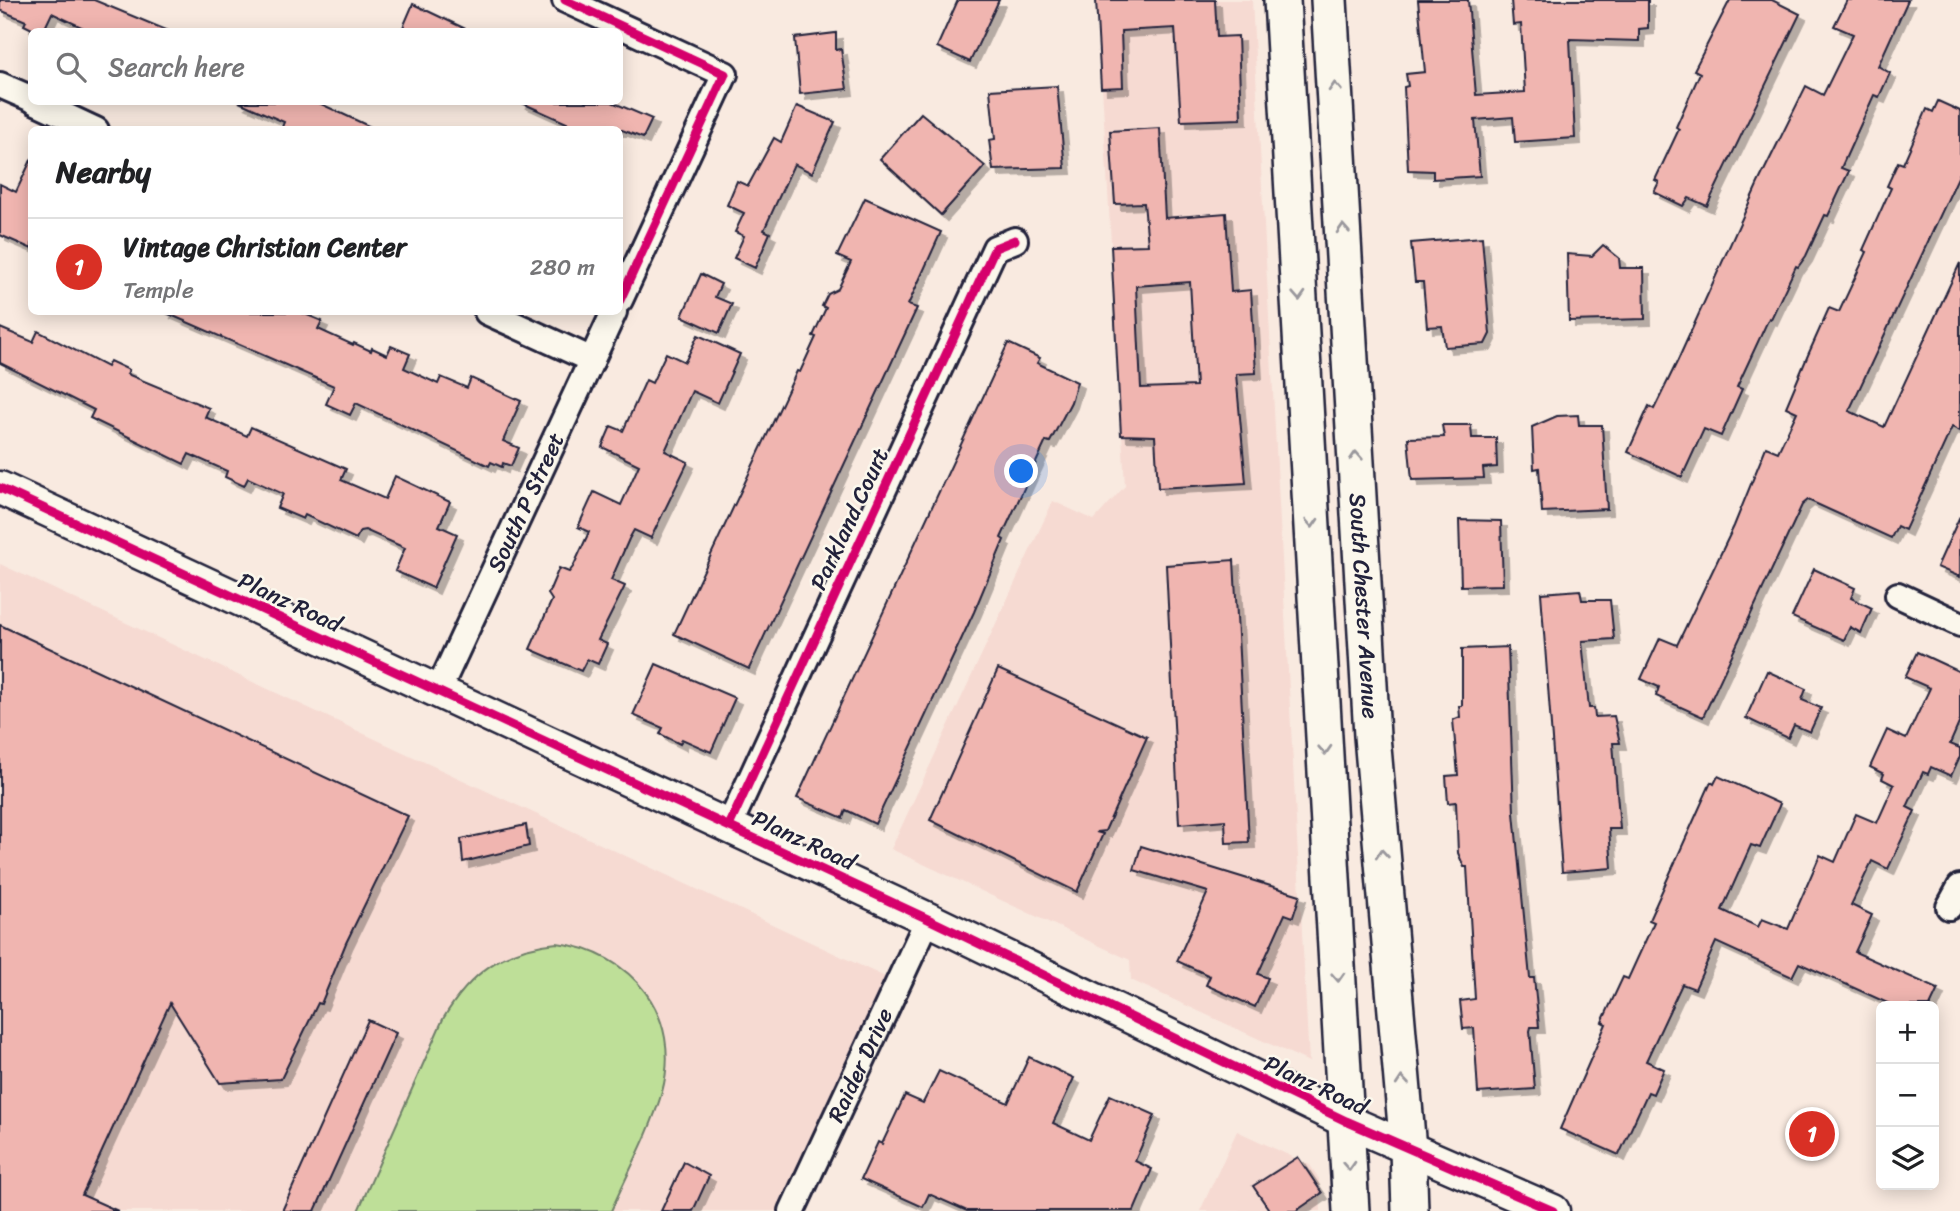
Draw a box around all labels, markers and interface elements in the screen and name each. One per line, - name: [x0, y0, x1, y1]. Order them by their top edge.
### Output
- search box: [28, 28, 623, 105]
- text: Search here: [108, 44, 245, 90]
- icon: search: [52, 48, 90, 86]
- one-way arrow: [1327, 82, 1342, 93]
- text: Nearby: [56, 145, 151, 199]
- one-way arrow: [1335, 223, 1350, 234]
- text: Vintage Christian Center: [123, 224, 406, 270]
- text: 1: [74, 247, 84, 288]
- text: 280 m: [530, 247, 595, 288]
- text: Temple: [123, 270, 194, 311]
- one-way arrow: [1291, 291, 1306, 302]
- street label: South P Street: [476, 426, 576, 580]
- street label: Parkland Court: [798, 441, 900, 597]
- one-way arrow: [1349, 450, 1364, 461]
- your location: [1004, 454, 1038, 488]
- street label: South Chester Avenue: [1337, 492, 1391, 720]
- one-way arrow: [1304, 518, 1319, 529]
- street label: Planz Road: [231, 560, 350, 645]
- one-way arrow: [1317, 745, 1332, 756]
- street label: Planz Road: [745, 798, 864, 883]
- one-way arrow: [1375, 848, 1390, 860]
- one-way arrow: [1330, 972, 1345, 983]
- street label: Raider Drive: [816, 1001, 905, 1129]
- map controls: [1876, 1001, 1939, 1190]
- button: +: [1876, 1001, 1939, 1064]
- street label: Planz Road: [1257, 1043, 1376, 1128]
- button: −: [1876, 1064, 1939, 1127]
- one-way arrow: [1395, 1075, 1410, 1086]
- pin: 1: [1789, 1108, 1835, 1160]
- button: layers: [1876, 1127, 1939, 1190]
- one-way arrow: [1341, 1161, 1356, 1172]

